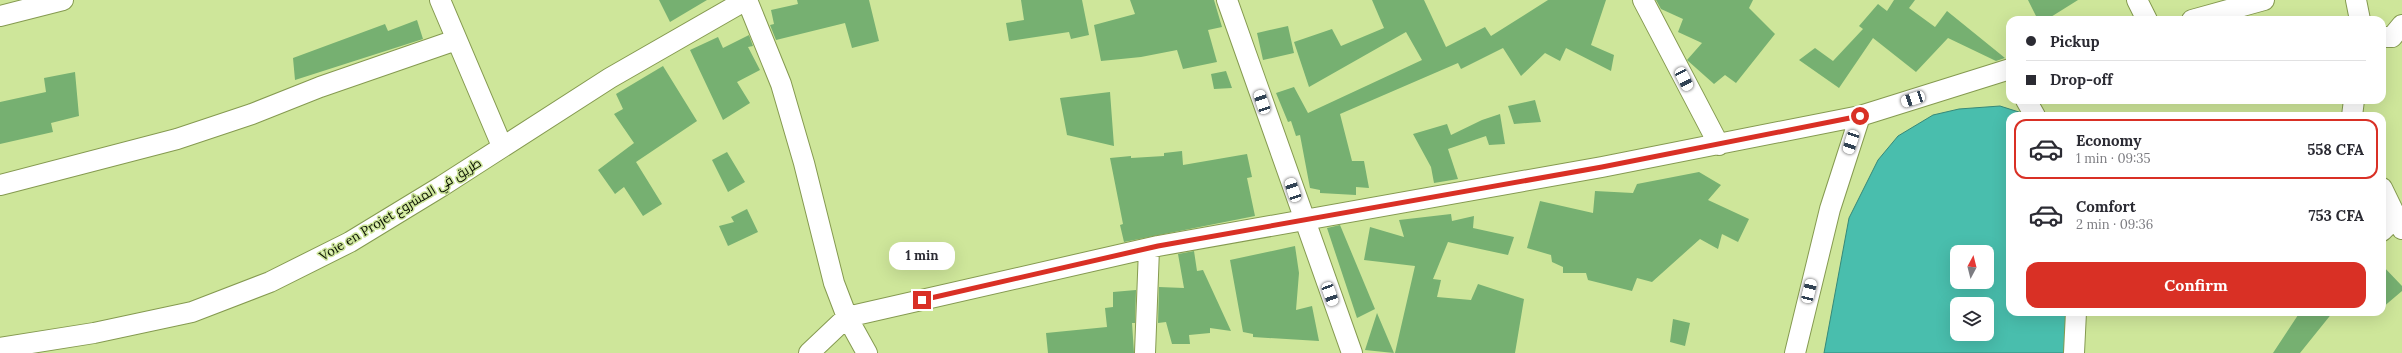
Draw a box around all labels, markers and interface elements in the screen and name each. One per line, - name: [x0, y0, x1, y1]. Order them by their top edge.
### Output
- text: Pickup: [2050, 32, 2099, 51]
- car: [1673, 66, 1695, 92]
- text: Drop-off: [2050, 70, 2112, 89]
- car: [1252, 89, 1272, 115]
- car: [1900, 90, 1926, 108]
- route start: [1851, 107, 1869, 125]
- car: [1842, 129, 1860, 155]
- icon: car: [2028, 131, 2064, 167]
- text: Economy: [2076, 131, 2141, 150]
- text: 558 CFA: [2307, 140, 2364, 159]
- text: 1 min · 09:35: [2076, 150, 2151, 167]
- street label: Voie en Projet طريق في المشروع: [315, 154, 485, 267]
- car: [1283, 177, 1303, 203]
- icon: car: [2028, 197, 2064, 233]
- text: Comfort: [2076, 197, 2136, 216]
- text: 753 CFA: [2308, 206, 2364, 225]
- text: 2 min · 09:36: [2076, 216, 2153, 233]
- callout: 1 min: [889, 242, 955, 270]
- north arrow: [1950, 245, 1994, 289]
- map controls: [1950, 245, 1994, 341]
- text: 1 min: [905, 247, 939, 264]
- button: Confirm: [2026, 262, 2366, 308]
- car: [1800, 278, 1818, 304]
- car: [1320, 281, 1340, 307]
- route end: [913, 291, 931, 309]
- button: layers: [1950, 297, 1994, 341]

